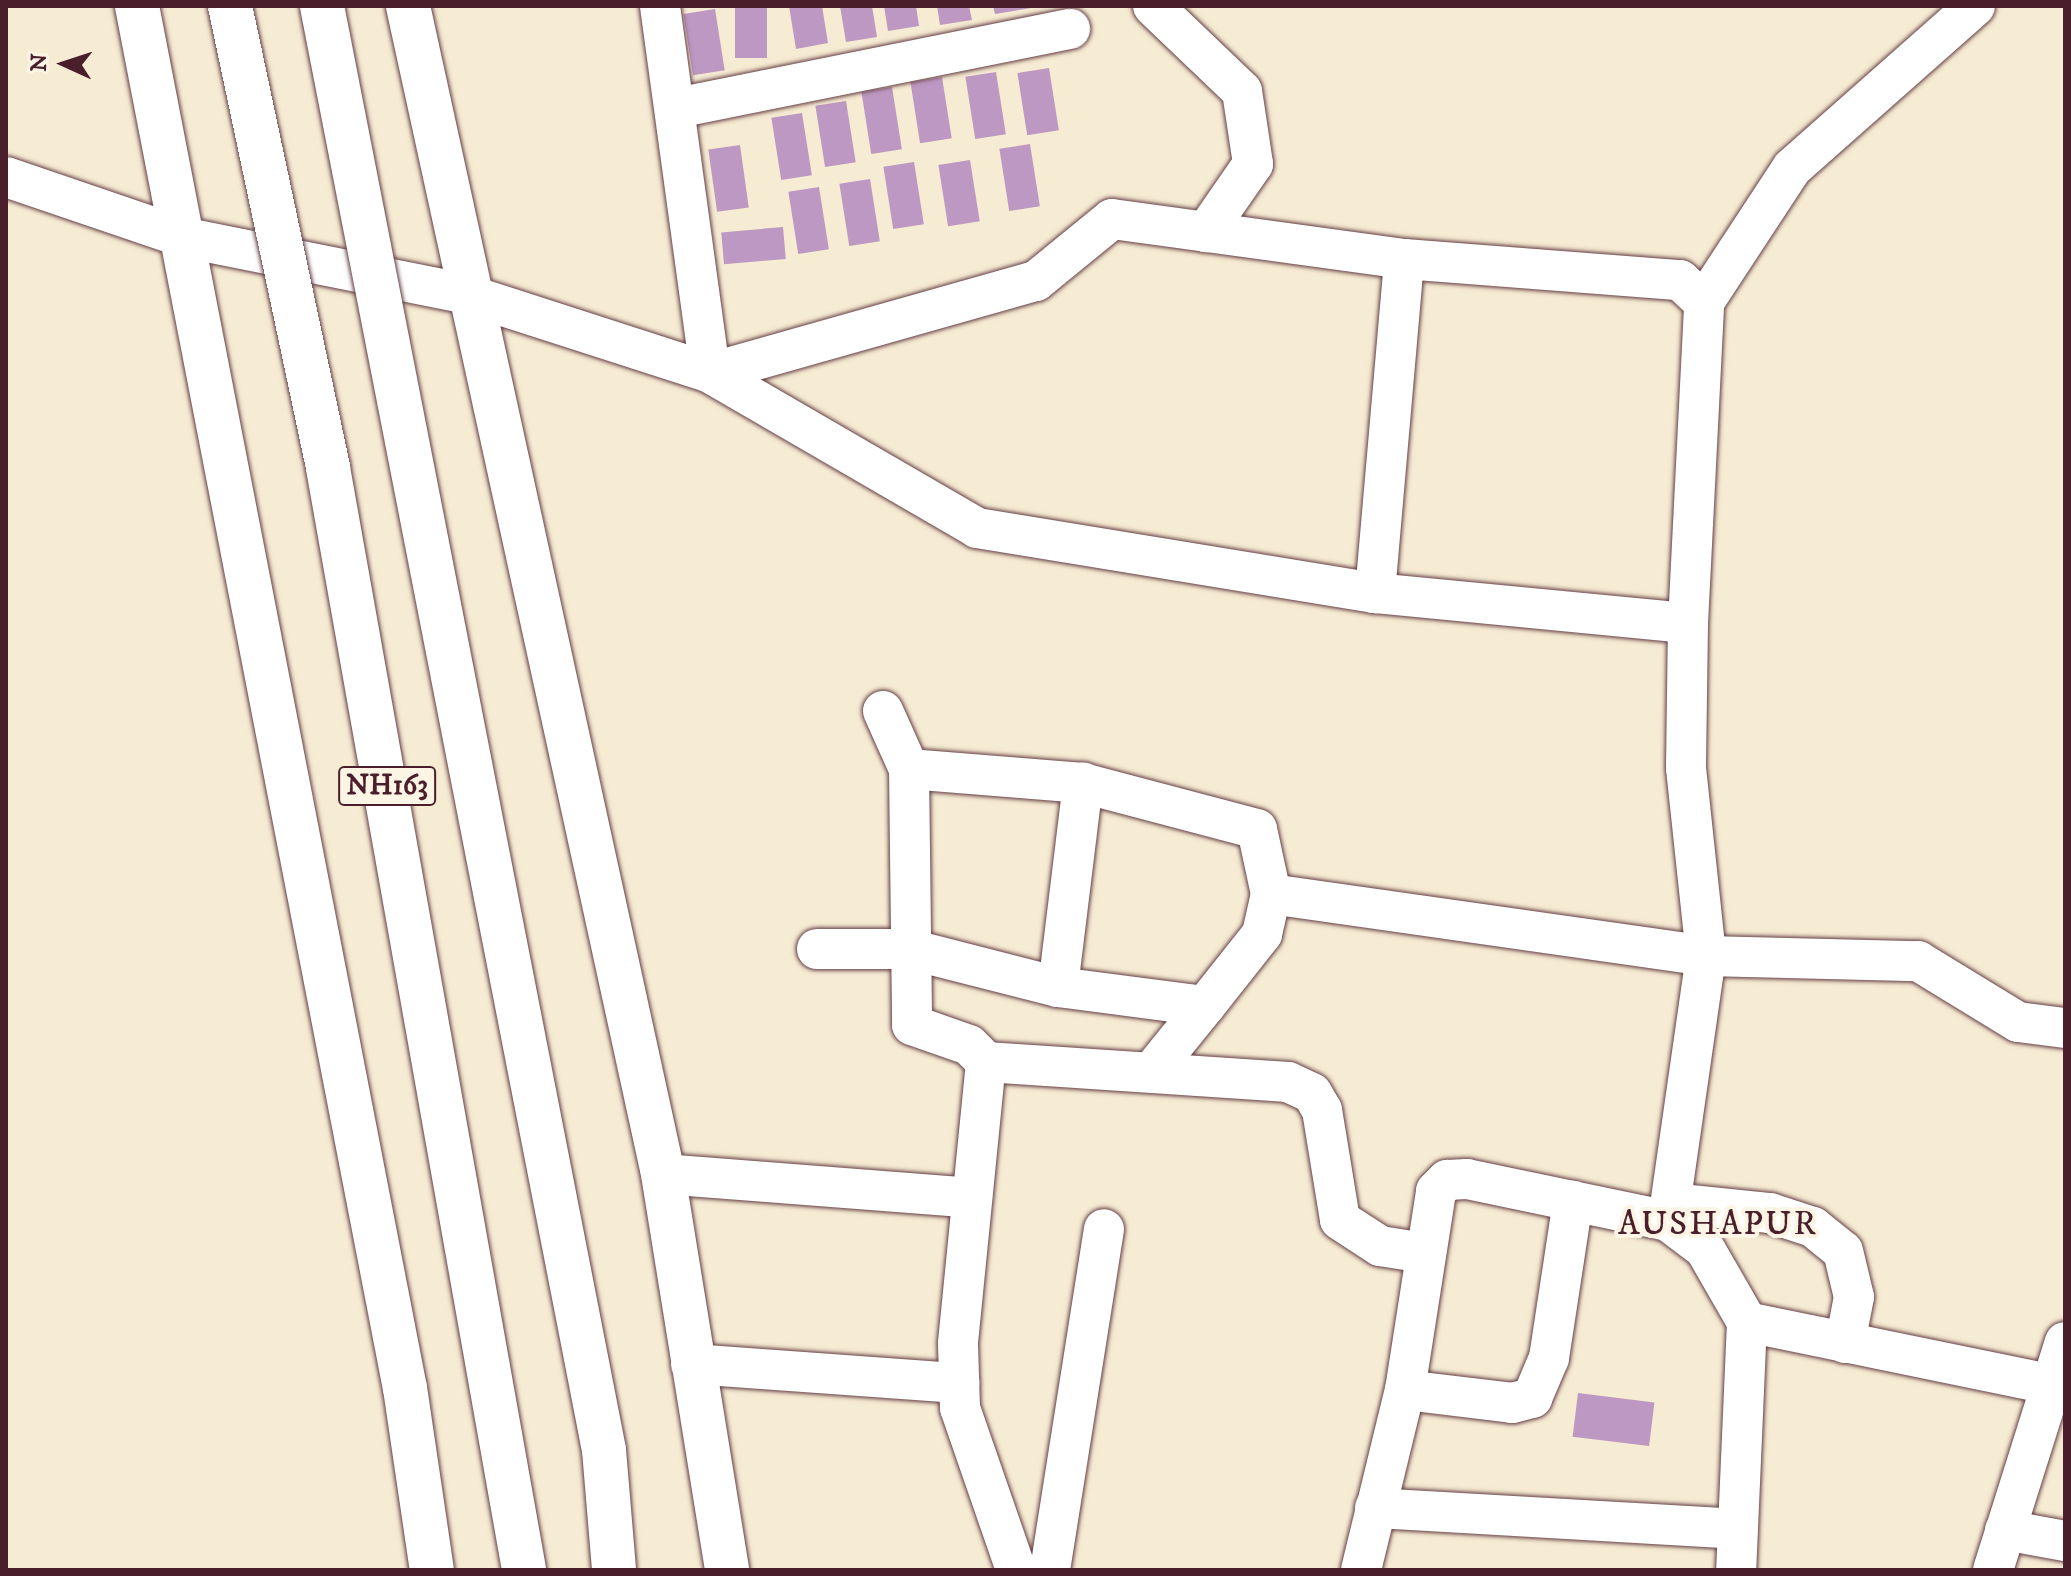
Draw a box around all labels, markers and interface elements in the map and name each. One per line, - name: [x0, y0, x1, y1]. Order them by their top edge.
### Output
- north arrow: [24, 24, 104, 104]
- text: N: [26, 53, 53, 72]
- road number: NH163: [337, 762, 437, 810]
- district label: AUSHAPUR: [1618, 1205, 1818, 1245]

